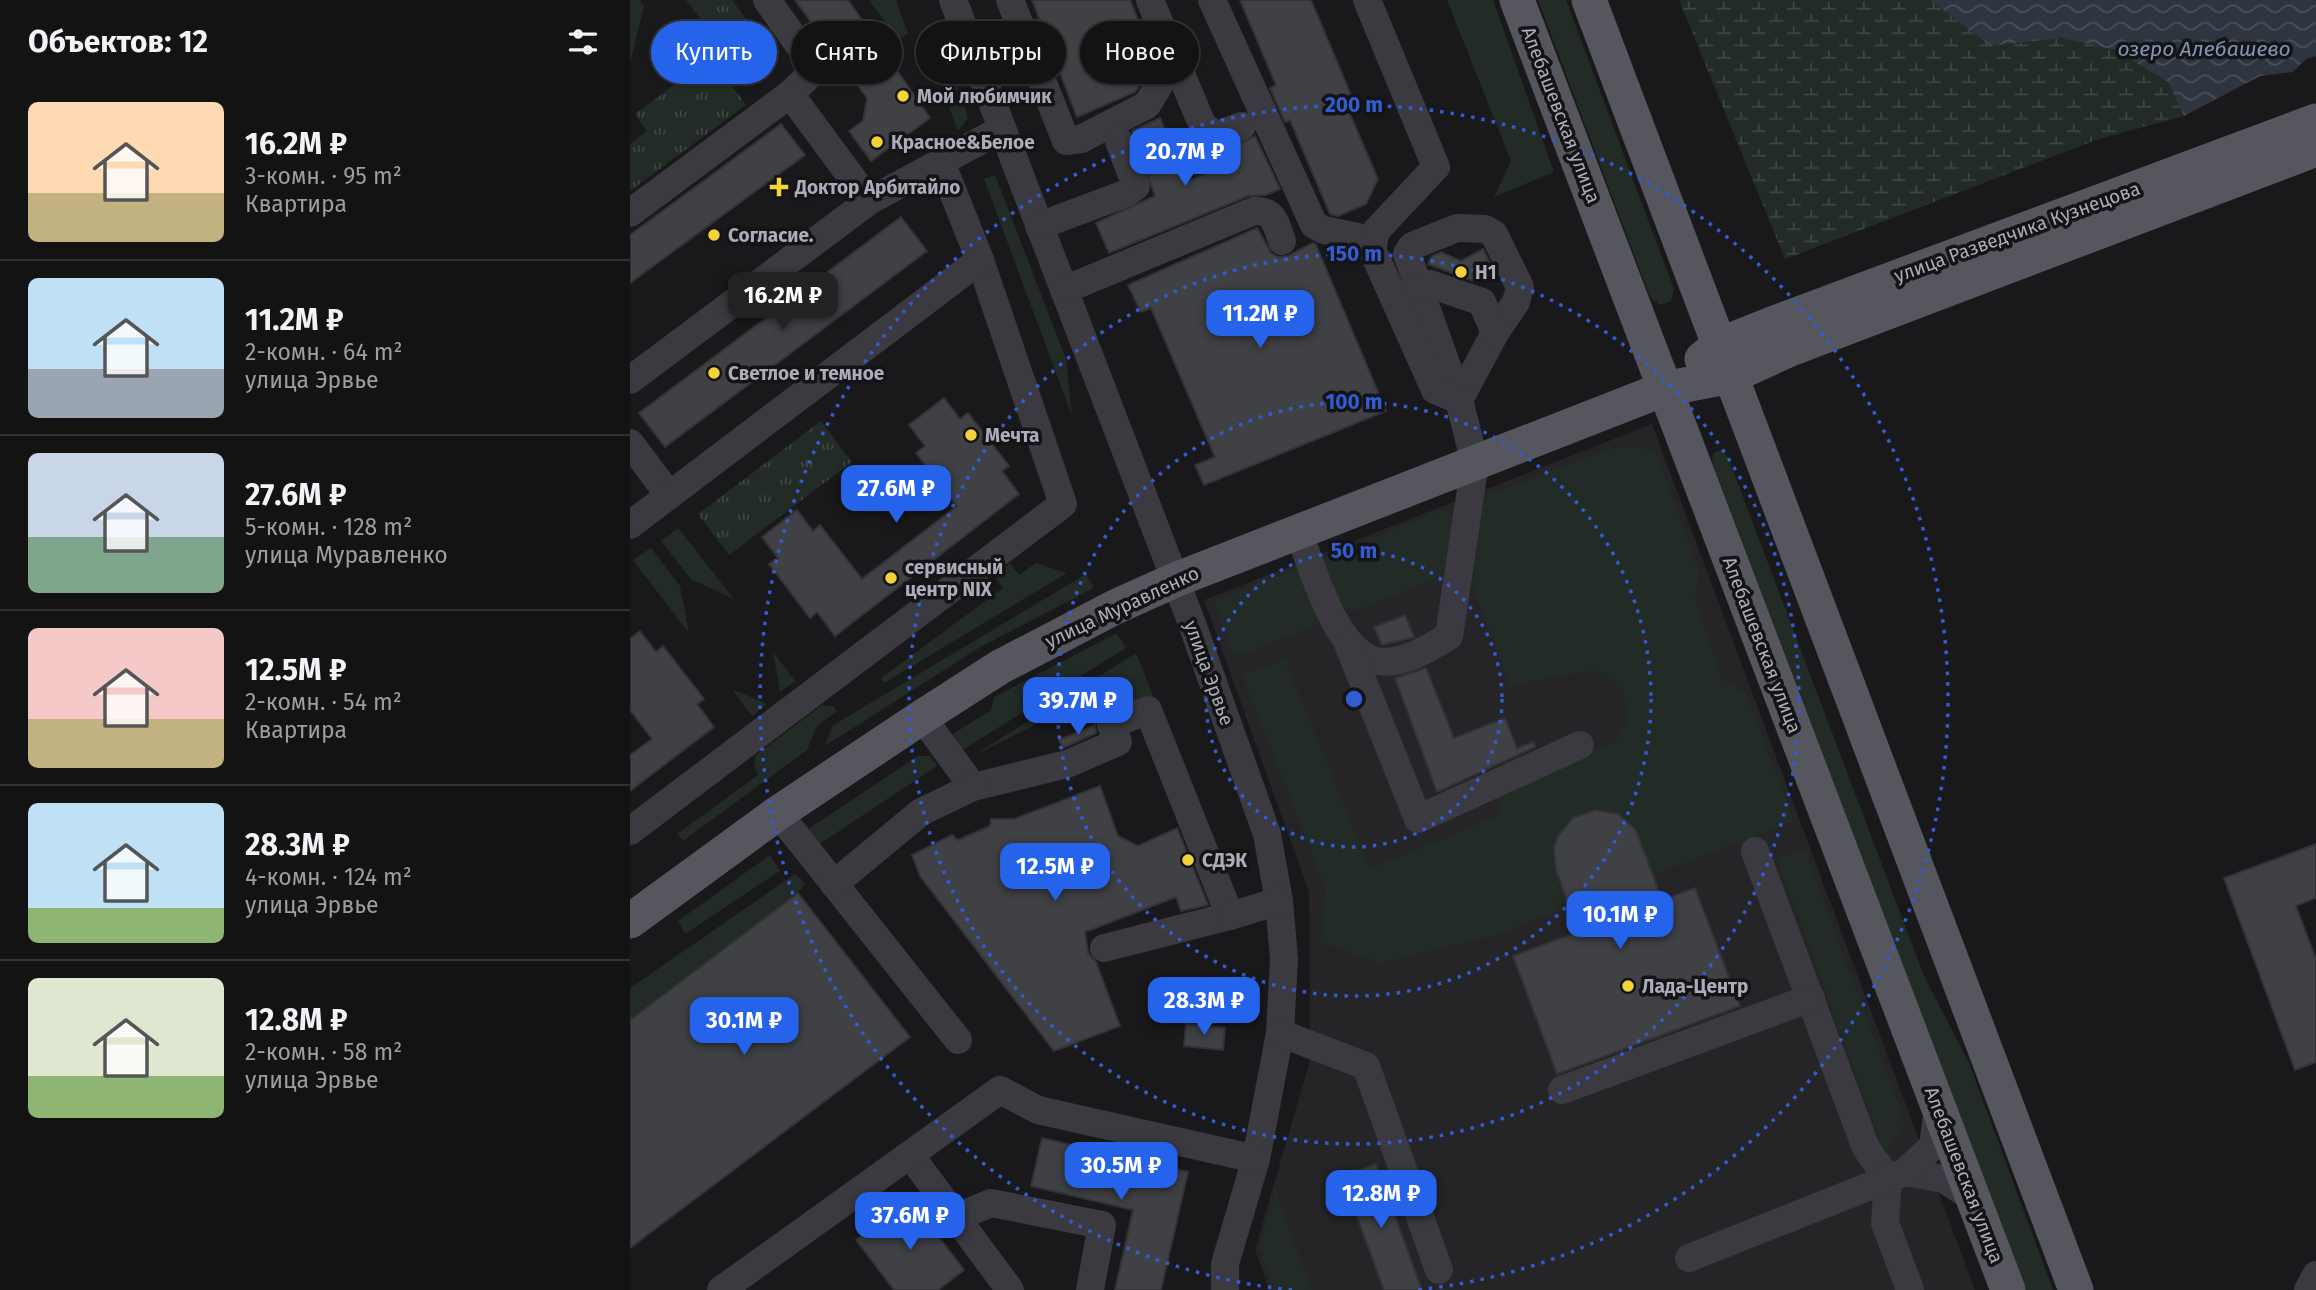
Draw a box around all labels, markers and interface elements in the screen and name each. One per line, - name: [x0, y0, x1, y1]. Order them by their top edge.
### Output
- chip: Купить: [651, 21, 777, 84]
- chip: Снять: [791, 21, 902, 84]
- chip: Фильтры: [916, 21, 1066, 84]
- chip: Новое: [1080, 21, 1199, 84]
- icon: filters: [564, 23, 602, 61]
- text: Объектов: 12: [28, 24, 208, 60]
- street label: Алебашевская улица: [1517, 24, 1605, 206]
- water label: озеро Алебашево: [2117, 36, 2291, 62]
- place label: Мой любимчик: [917, 85, 1052, 108]
- marker: Мой любимчик: [895, 88, 911, 104]
- text: 200 m: [1325, 92, 1383, 118]
- text: 16.2M ₽: [245, 126, 347, 162]
- pin: 20.7M ₽: [1120, 128, 1250, 188]
- icon: home: [84, 130, 168, 214]
- place label: Красное&Белое: [891, 131, 1035, 154]
- marker: Красное&Белое: [869, 134, 885, 150]
- text: 20.7M ₽: [1146, 137, 1224, 165]
- text: 3-комн. · 95 m²: [245, 162, 402, 190]
- place label: Доктор Арбитайло: [794, 176, 960, 199]
- marker: Доктор Арбитайло: [769, 177, 789, 197]
- street label: улица Разведчика Кузнецова: [1891, 177, 2143, 287]
- text: Квартира: [245, 190, 347, 218]
- place label: Согласие.: [728, 224, 813, 247]
- marker: Согласие.: [706, 227, 722, 243]
- text: 150 m: [1326, 241, 1382, 267]
- place label: Н1: [1475, 261, 1496, 284]
- marker: Н1: [1453, 264, 1469, 280]
- pin: 16.2M ₽: [718, 272, 848, 332]
- text: 16.2M ₽: [744, 281, 822, 309]
- pin: 11.2M ₽: [1195, 290, 1325, 350]
- text: 11.2M ₽: [1222, 299, 1298, 327]
- text: 11.2M ₽: [245, 302, 344, 338]
- icon: home: [84, 306, 168, 390]
- text: 2-комн. · 64 m²: [245, 338, 403, 366]
- place label: Светлое и темное: [728, 362, 884, 385]
- marker: Светлое и темное: [706, 365, 722, 381]
- text: улица Эрвье: [245, 366, 379, 394]
- text: 100 m: [1325, 389, 1383, 415]
- place label: Мечта: [985, 424, 1040, 447]
- marker: Мечта: [963, 427, 979, 443]
- pin: 27.6M ₽: [831, 466, 961, 525]
- text: 27.6M ₽: [857, 474, 935, 502]
- text: 27.6M ₽: [245, 477, 347, 513]
- icon: home: [84, 481, 168, 565]
- text: 5-комн. · 128 m²: [245, 513, 412, 541]
- text: 50 m: [1331, 538, 1377, 564]
- text: улица Муравленко: [245, 541, 448, 569]
- street label: Алебашевская улица: [1718, 554, 1806, 736]
- place label: сервисный центр NIX: [905, 556, 1003, 601]
- street label: улица Муравленко: [1041, 561, 1203, 653]
- marker: сервисный центр NIX: [883, 570, 899, 586]
- street label: улица Эрвье: [1179, 617, 1239, 729]
- text: 12.5M ₽: [245, 652, 347, 688]
- icon: home: [84, 656, 168, 740]
- pin: 39.7M ₽: [1013, 678, 1143, 737]
- text: 39.7M ₽: [1039, 686, 1117, 714]
- centre of rings: [1342, 687, 1366, 711]
- text: 2-комн. · 54 m²: [245, 688, 402, 716]
- text: Квартира: [245, 716, 347, 744]
- text: 28.3M ₽: [245, 827, 350, 863]
- icon: home: [84, 831, 168, 915]
- pin: 12.5M ₽: [990, 844, 1120, 903]
- place label: СДЭК: [1202, 849, 1247, 872]
- text: 12.5M ₽: [1016, 852, 1094, 880]
- marker: СДЭК: [1180, 852, 1196, 868]
- text: 4-комн. · 124 m²: [245, 863, 412, 891]
- text: улица Эрвье: [245, 891, 379, 919]
- pin: 10.1M ₽: [1555, 892, 1685, 951]
- text: 10.1M ₽: [1582, 900, 1658, 928]
- place label: Лада-Центр: [1642, 975, 1748, 998]
- pin: 28.3M ₽: [1139, 978, 1269, 1037]
- marker: Лада-Центр: [1620, 978, 1636, 994]
- text: 28.3M ₽: [1164, 986, 1244, 1014]
- pin: 30.1M ₽: [679, 998, 809, 1057]
- text: 12.8M ₽: [245, 1002, 348, 1038]
- icon: home: [84, 1006, 168, 1090]
- text: 30.1M ₽: [706, 1006, 782, 1034]
- text: 2-комн. · 58 m²: [245, 1038, 402, 1066]
- text: улица Эрвье: [245, 1066, 379, 1094]
- street label: Алебашевская улица: [1920, 1084, 2008, 1266]
- pin: 30.5M ₽: [1056, 1142, 1186, 1202]
- text: 30.5M ₽: [1081, 1151, 1161, 1179]
- pin: 12.8M ₽: [1316, 1170, 1446, 1230]
- text: 12.8M ₽: [1342, 1179, 1420, 1207]
- pin: 37.6M ₽: [845, 1192, 975, 1252]
- text: 37.6M ₽: [871, 1201, 949, 1229]

